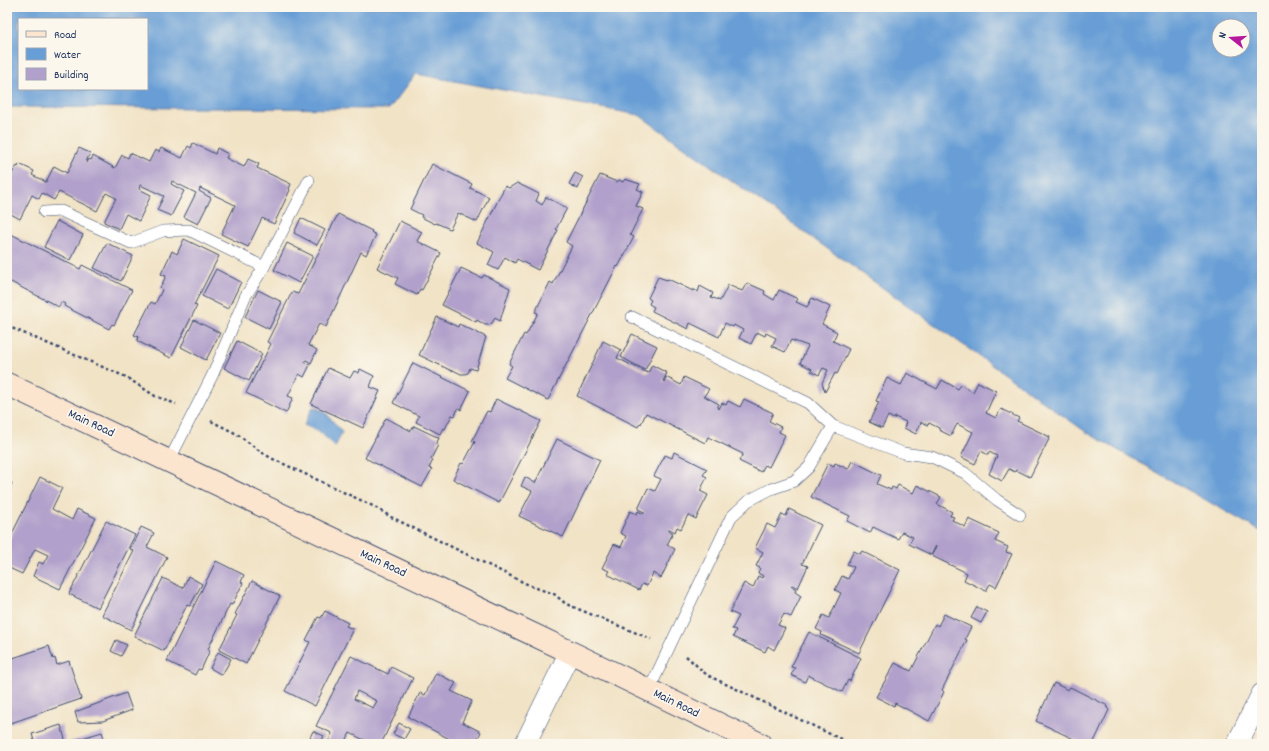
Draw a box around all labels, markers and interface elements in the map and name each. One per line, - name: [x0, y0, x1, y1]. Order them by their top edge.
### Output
- legend: [18, 18, 148, 90]
- north arrow: [1211, 18, 1251, 58]
- text: Road: [54, 27, 76, 44]
- text: N: [1215, 30, 1232, 41]
- text: Water: [54, 47, 81, 64]
- text: Building: [54, 67, 89, 84]
- street label: Main Road: [65, 405, 117, 443]
- street label: Main Road: [357, 545, 409, 583]
- street label: Main Road: [650, 685, 702, 723]

